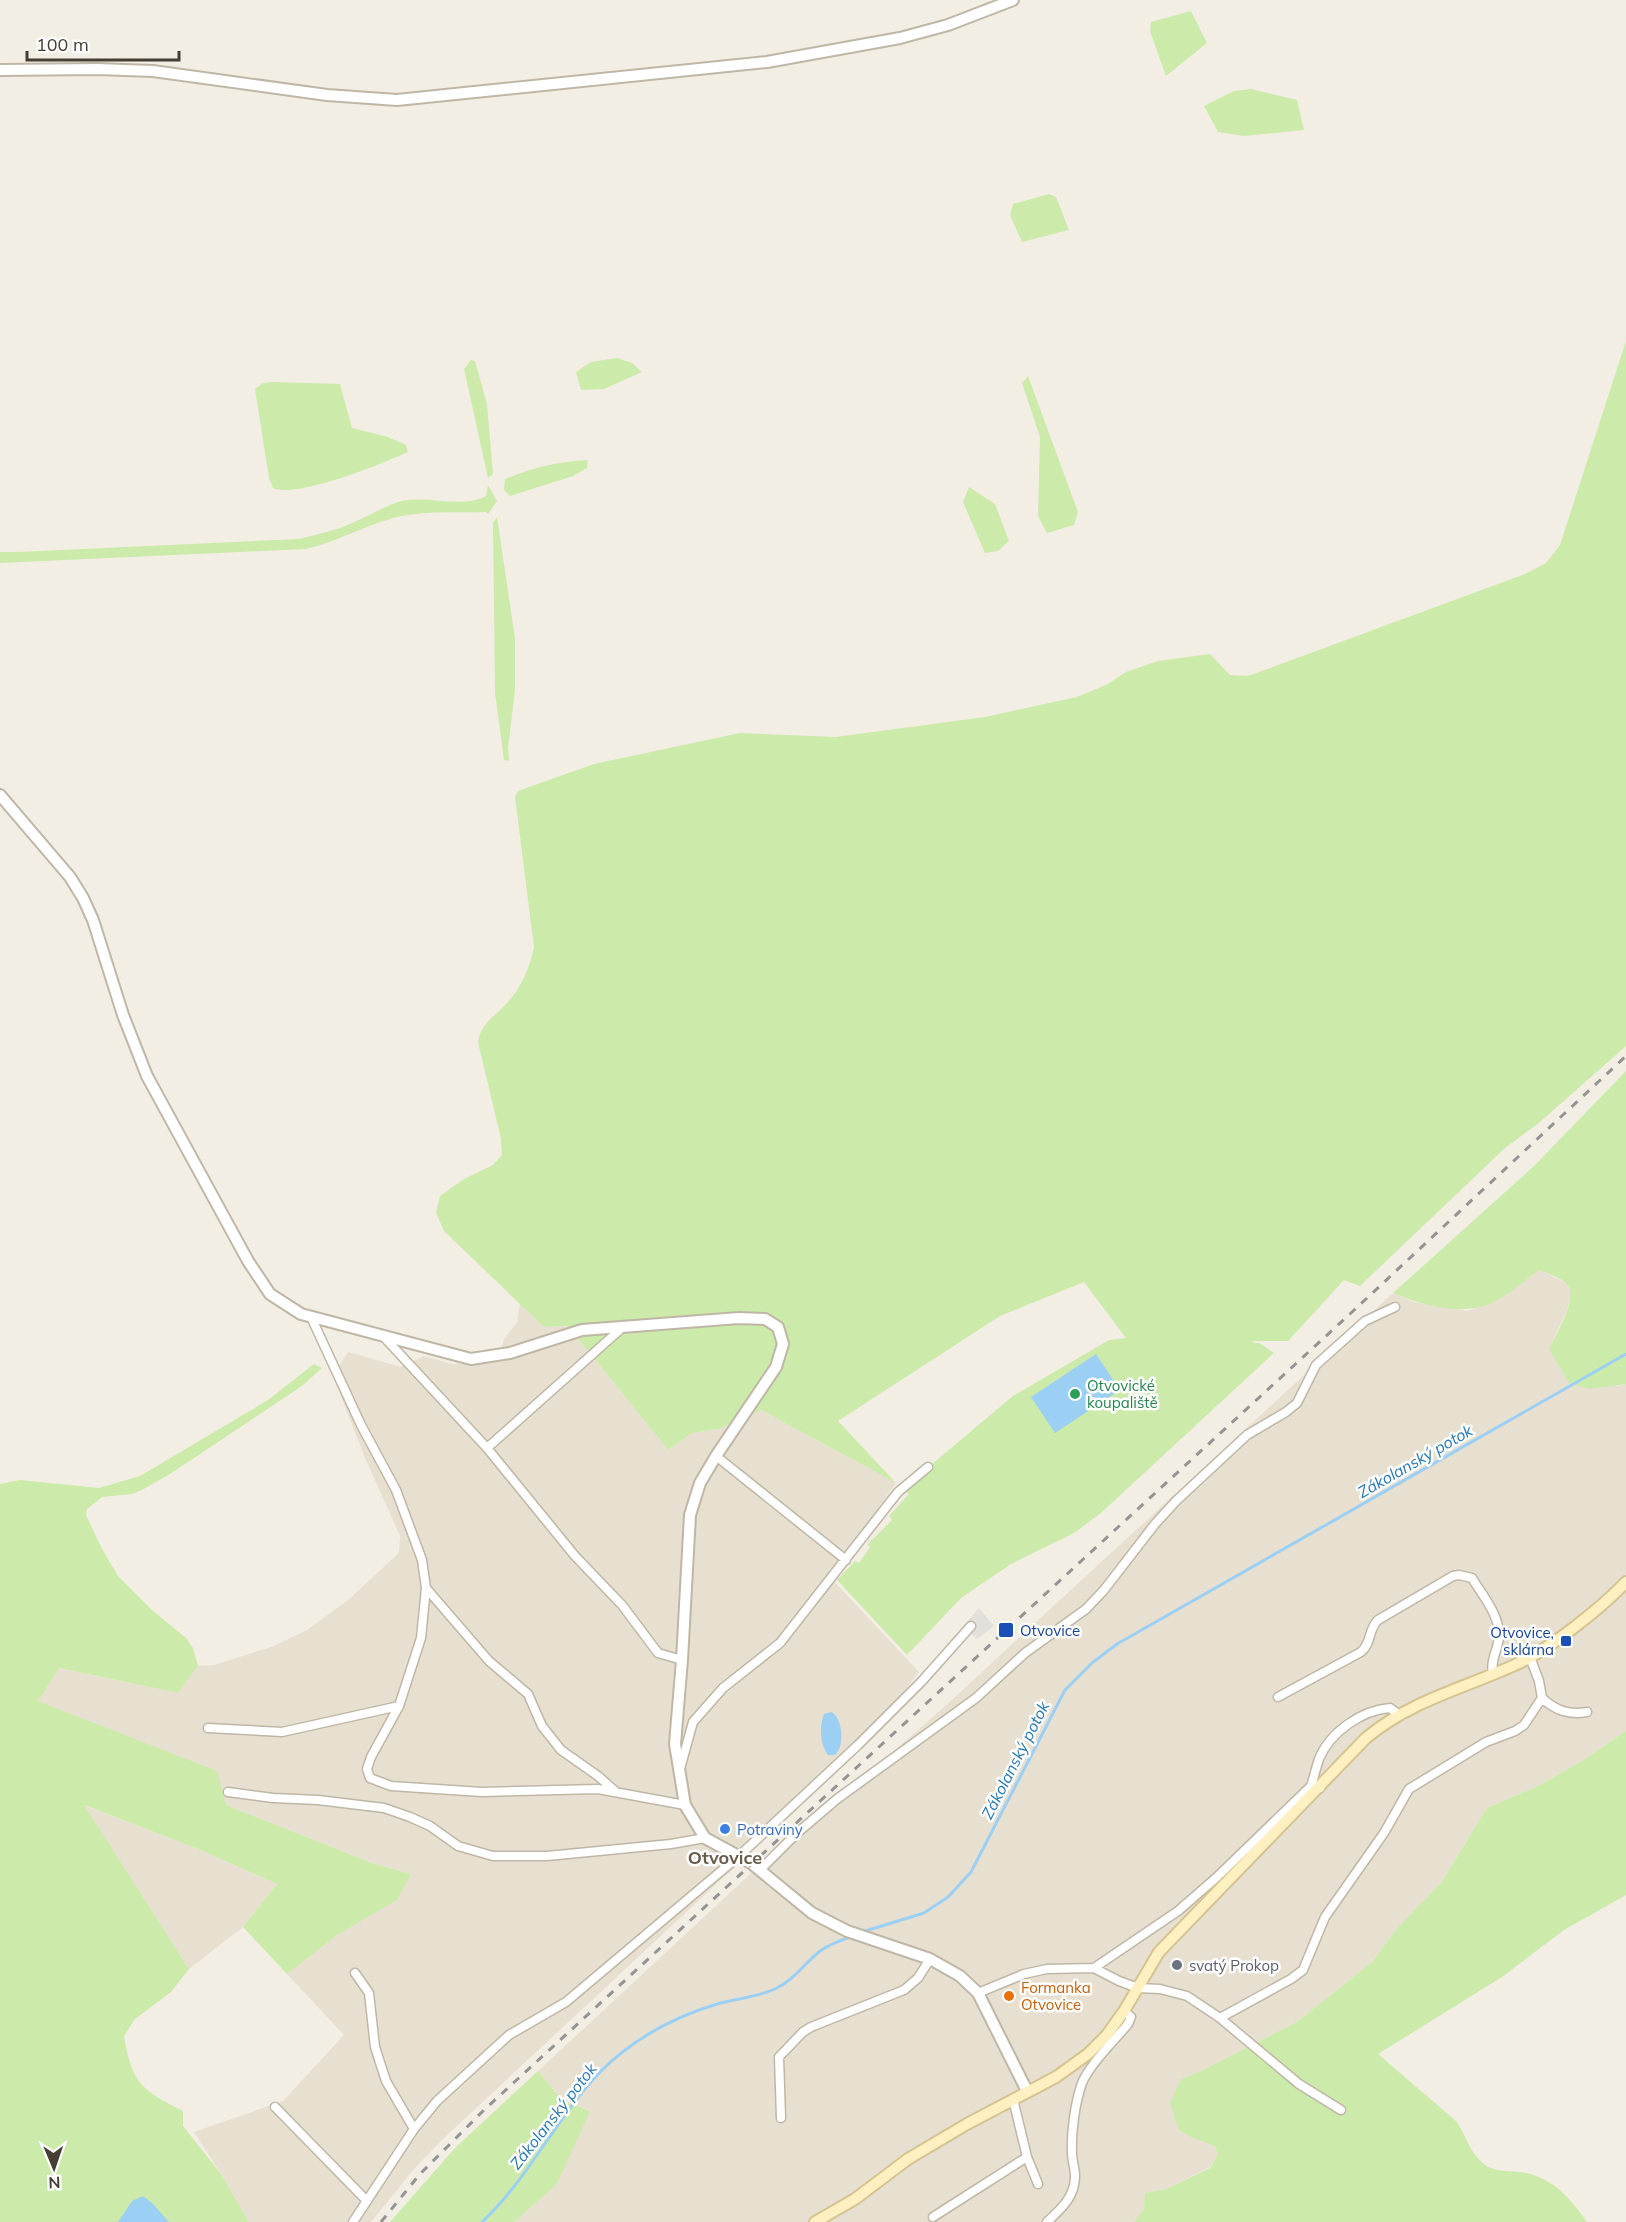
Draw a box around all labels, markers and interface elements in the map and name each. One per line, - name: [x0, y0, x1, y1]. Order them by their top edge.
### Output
- scale bar: [27, 24, 178, 62]
- text: 100 m: [36, 33, 89, 56]
- place label: Otvovické koupaliště: [1087, 1376, 1158, 1412]
- marker: Otvovické koupaliště: [1068, 1387, 1082, 1401]
- water label: Zákolanský potok: [1354, 1420, 1477, 1502]
- marker: Otvovice: [997, 1621, 1015, 1639]
- place label: Otvovice: [1020, 1621, 1080, 1640]
- place label: Otvovice, sklárna: [1490, 1623, 1554, 1659]
- marker: Otvovice, sklárna: [1559, 1634, 1573, 1648]
- water label: Zákolanský potok: [977, 1697, 1054, 1822]
- place label: Potraviny: [737, 1820, 803, 1839]
- marker: Potraviny: [718, 1822, 732, 1836]
- district label: Otvovice: [688, 1846, 762, 1869]
- place label: svatý Prokop: [1189, 1956, 1279, 1975]
- marker: svatý Prokop: [1170, 1958, 1184, 1972]
- place label: Formanka Otvovice: [1021, 1978, 1091, 2014]
- marker: Formanka Otvovice: [1002, 1989, 1016, 2003]
- water label: Zákolanský potok: [505, 2058, 601, 2173]
- north arrow: [24, 2138, 84, 2198]
- text: N: [48, 2173, 61, 2193]

